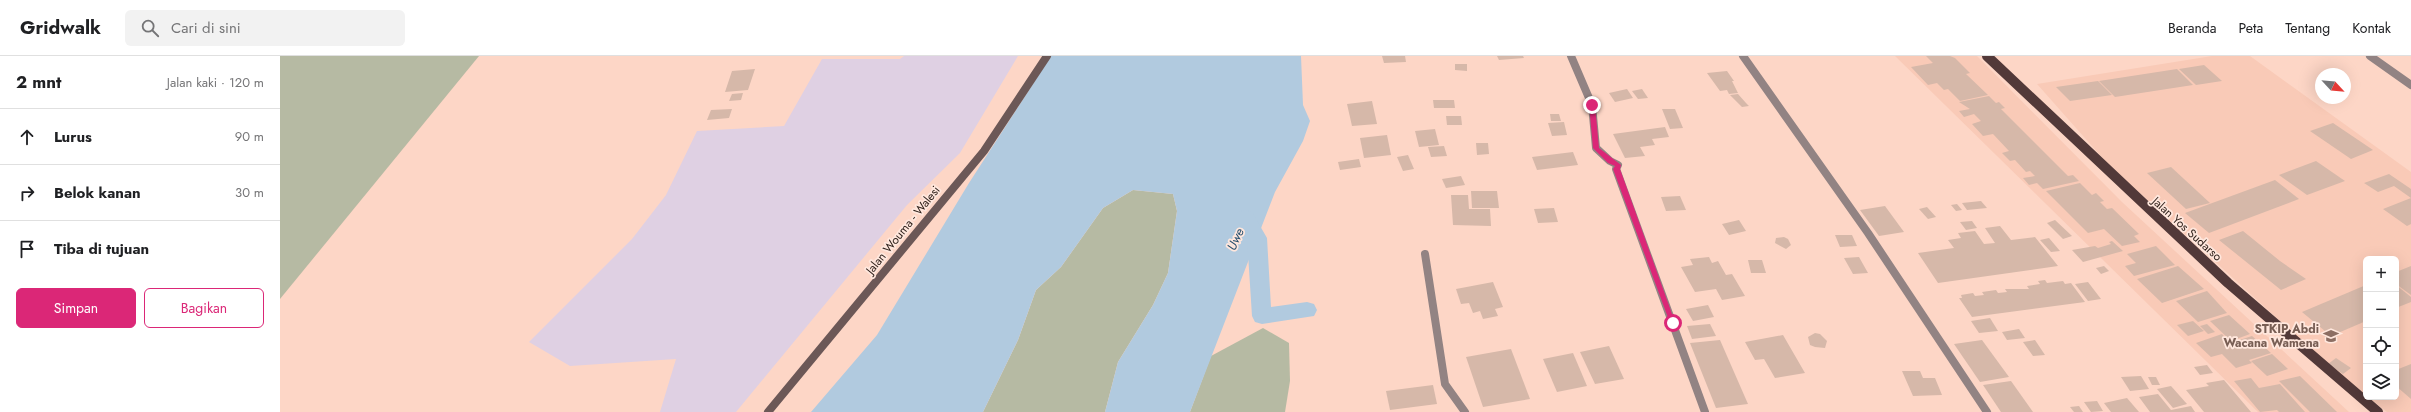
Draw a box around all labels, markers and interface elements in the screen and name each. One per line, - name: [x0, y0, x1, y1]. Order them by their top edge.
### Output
- search box: [125, 10, 405, 46]
- text: Gridwalk: [20, 14, 101, 41]
- icon: search: [139, 17, 161, 39]
- text: Cari di sini: [171, 17, 241, 39]
- text: Beranda: [2168, 18, 2217, 38]
- text: Peta: [2239, 18, 2263, 38]
- text: Tentang: [2285, 18, 2330, 38]
- text: Kontak: [2352, 18, 2391, 38]
- north arrow: [2315, 68, 2351, 104]
- text: 2 mnt: [16, 70, 61, 94]
- text: Jalan kaki · 120 m: [167, 73, 264, 92]
- route end: [1583, 96, 1601, 114]
- icon: ahead: [16, 126, 38, 148]
- text: Lurus: [54, 126, 92, 148]
- text: 90 m: [235, 127, 264, 146]
- icon: right: [16, 182, 38, 204]
- text: Belok kanan: [54, 182, 141, 204]
- street label: Jalan Wouma - Walesi: [860, 182, 944, 280]
- text: 30 m: [235, 183, 264, 202]
- street label: Jalan Yos Sudarso: [2147, 191, 2226, 266]
- water label: Uwe: [1222, 224, 1249, 254]
- icon: arrive: [16, 238, 38, 260]
- text: Tiba di tujuan: [54, 238, 149, 260]
- map controls: [2363, 256, 2399, 400]
- button: +: [2363, 256, 2399, 292]
- button: Simpan: [16, 288, 136, 328]
- button: Bagikan: [144, 288, 264, 328]
- button: −: [2363, 292, 2399, 328]
- route start: [1664, 314, 1682, 332]
- place label: STKIP Abdi Wacana Wamena: [2223, 320, 2319, 352]
- school or university icon: STKIP Abdi Wacana Wamena: [2322, 327, 2340, 345]
- button: locate: [2363, 328, 2399, 364]
- button: layers: [2363, 364, 2399, 400]

